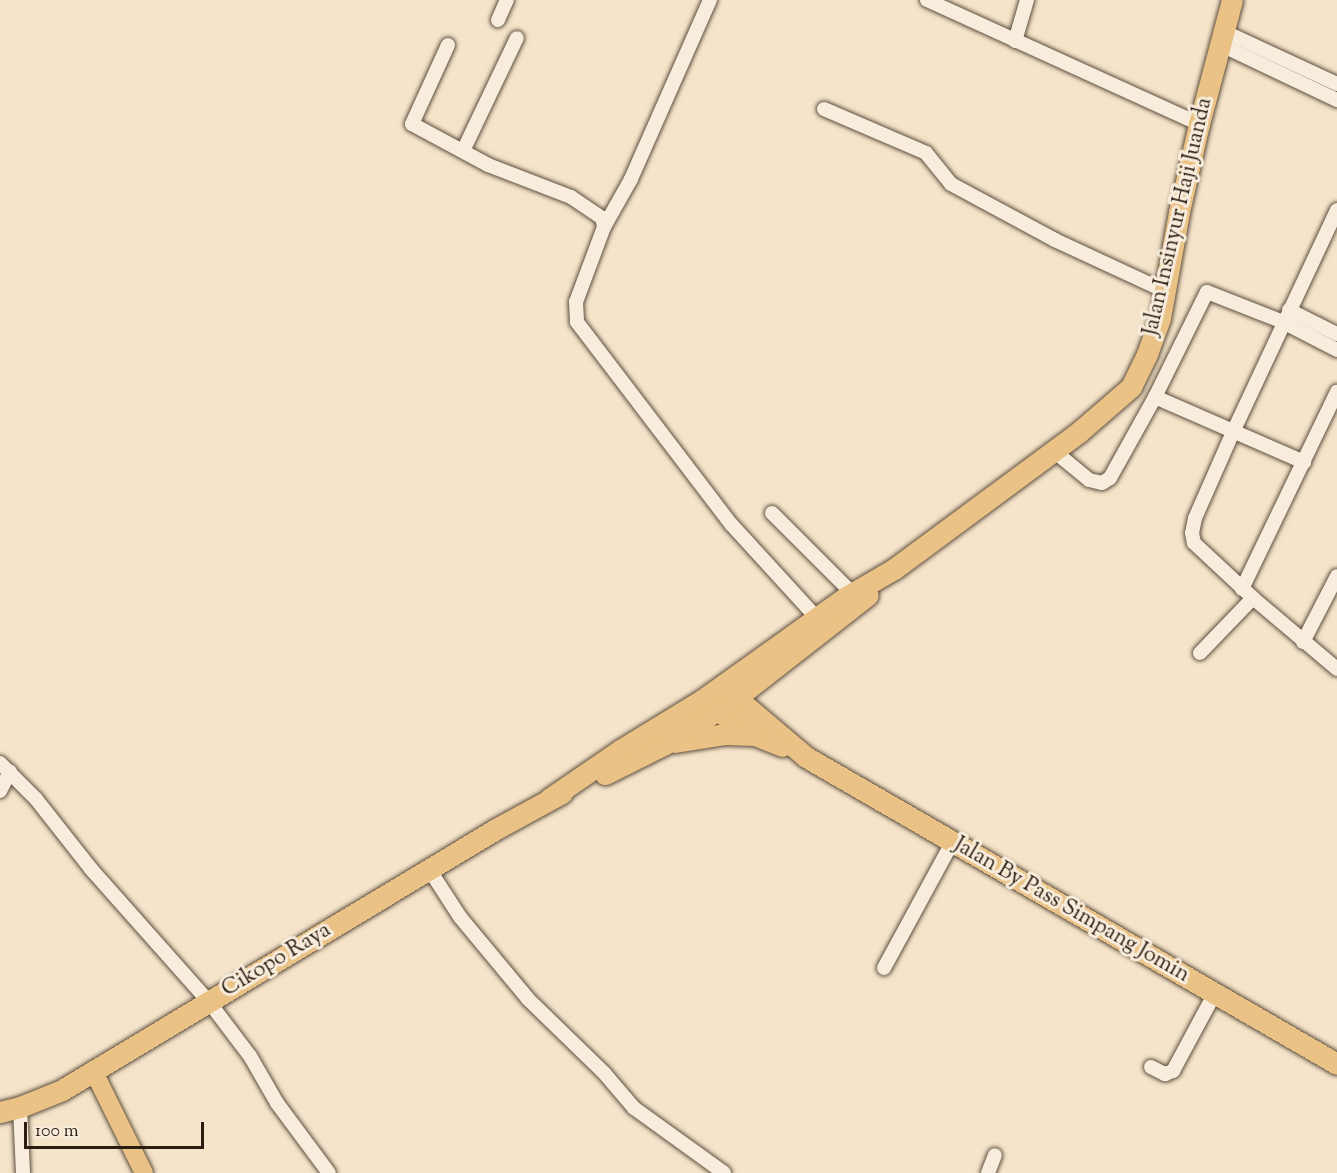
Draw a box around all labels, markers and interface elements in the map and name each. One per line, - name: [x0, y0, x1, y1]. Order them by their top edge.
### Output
- street label: Jalan Insinyur Haji Juanda: [1139, 95, 1219, 339]
- street label: Jalan By Pass Simpang Jomin: [948, 833, 1194, 989]
- street label: Cikopo Raya: [218, 918, 336, 1004]
- scale bar: [27, 1110, 207, 1148]
- text: 100 m: [35, 1119, 79, 1145]

